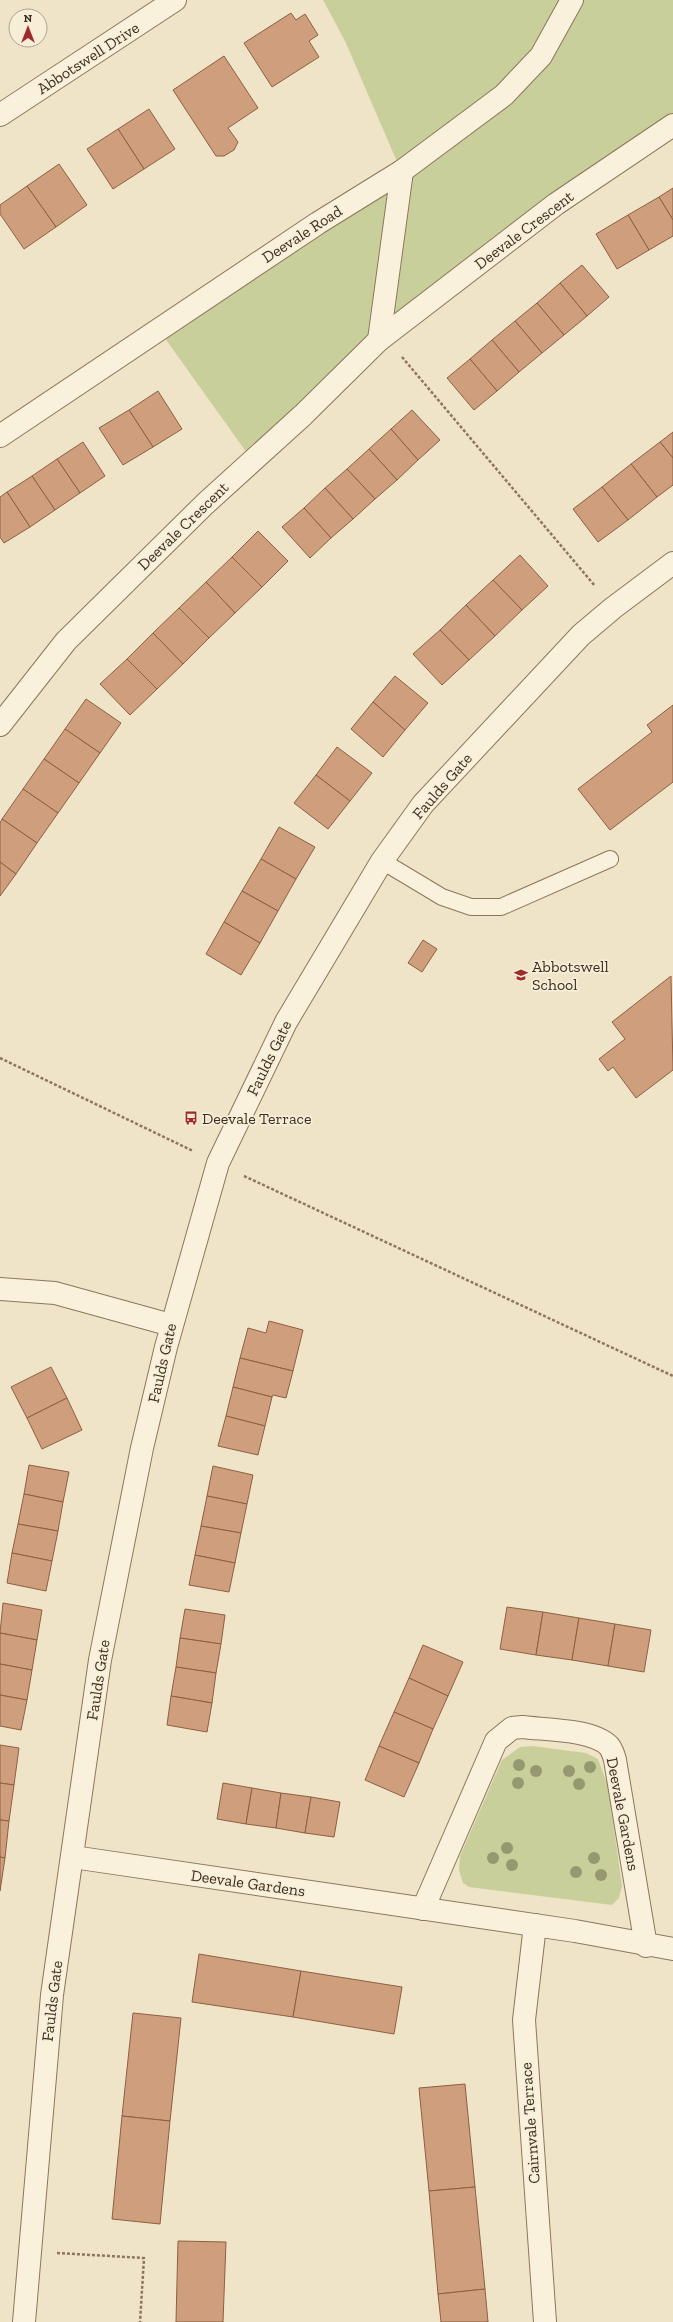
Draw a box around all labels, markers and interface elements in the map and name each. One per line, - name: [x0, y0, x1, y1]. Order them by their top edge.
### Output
- north arrow: [8, 8, 48, 48]
- text: N: [24, 12, 33, 25]
- street label: Abbotswell Drive: [33, 18, 143, 98]
- street label: Deevale Crescent: [471, 187, 577, 273]
- street label: Deevale Road: [258, 201, 346, 267]
- street label: Deevale Crescent: [134, 478, 232, 574]
- street label: Faulds Gate: [408, 749, 476, 823]
- place label: Abbotswell School: [532, 957, 609, 994]
- school or university icon: Abbotswell School: [513, 967, 529, 983]
- street label: Faulds Gate: [243, 1017, 295, 1099]
- place label: Deevale Terrace: [202, 1109, 312, 1128]
- bus stop icon: Deevale Terrace: [183, 1110, 199, 1126]
- street label: Faulds Gate: [144, 1321, 180, 1405]
- street label: Faulds Gate: [82, 1638, 114, 1722]
- street label: Deevale Gardens: [603, 1756, 643, 1872]
- street label: Deevale Gardens: [190, 1866, 306, 1900]
- street label: Faulds Gate: [38, 1959, 66, 2043]
- street label: Cairnvale Terrace: [516, 2062, 544, 2184]

